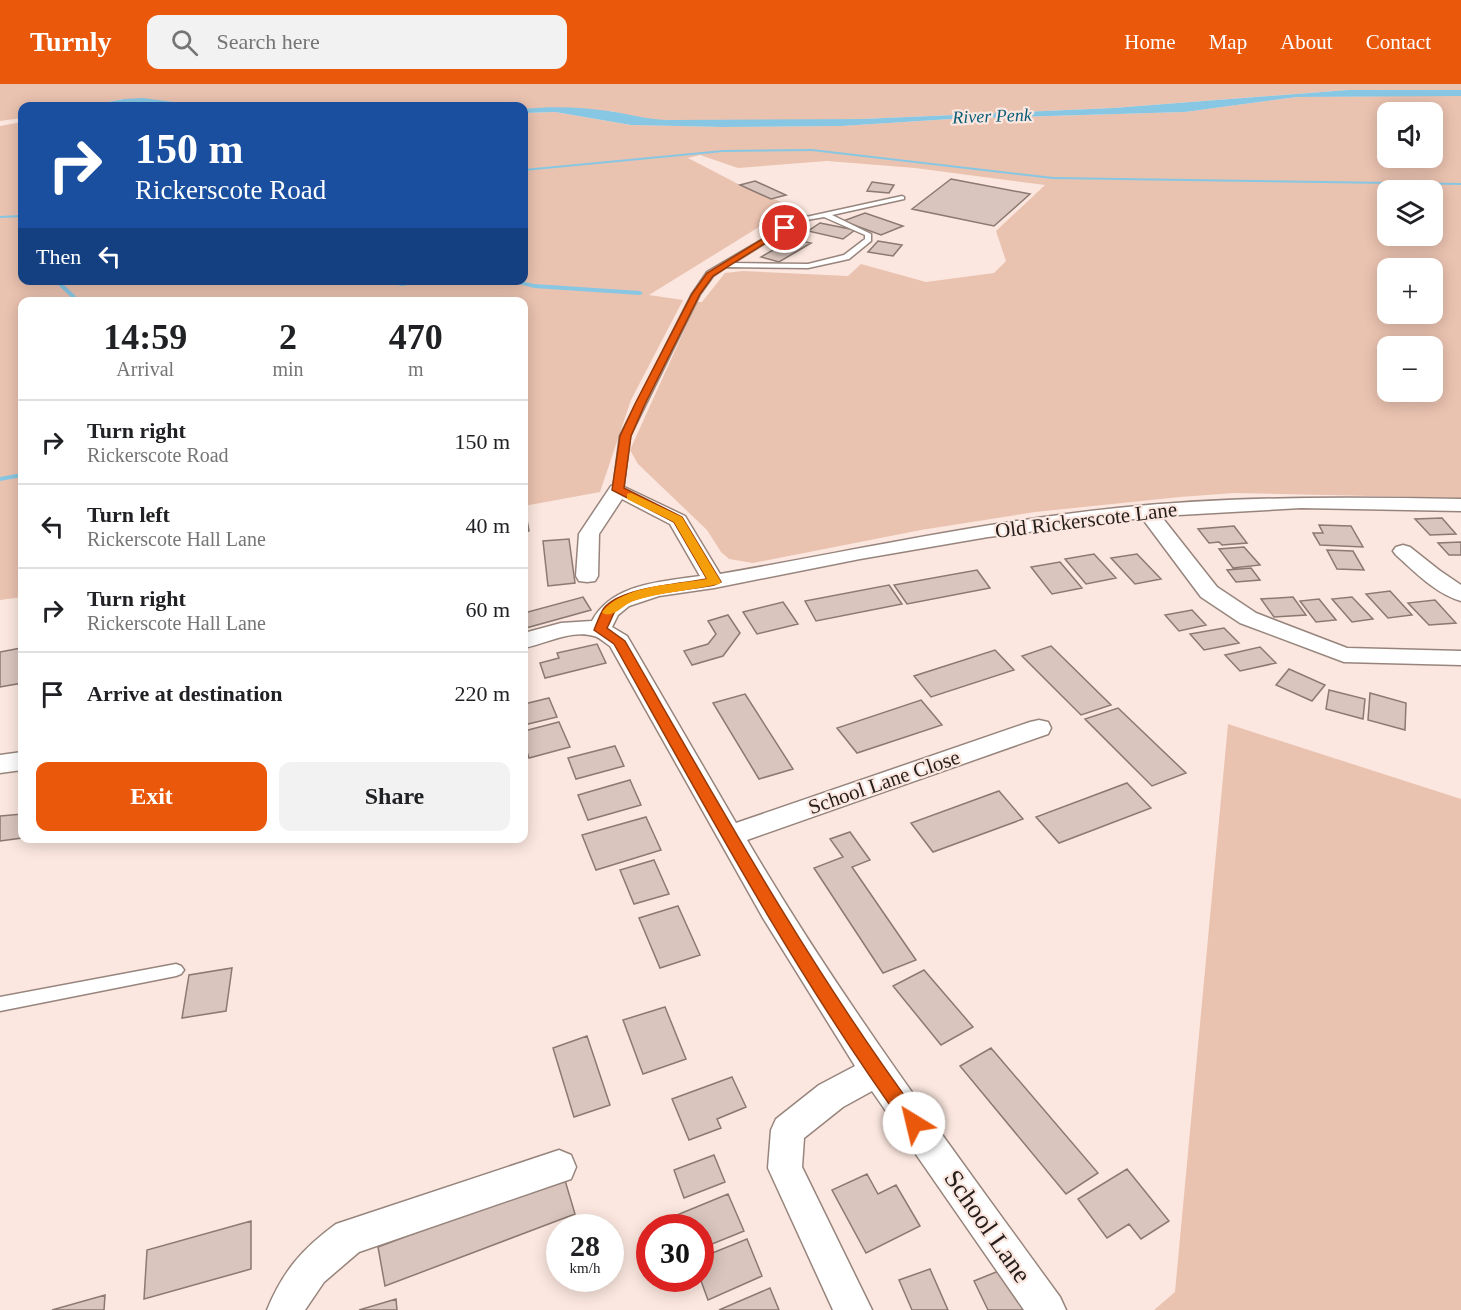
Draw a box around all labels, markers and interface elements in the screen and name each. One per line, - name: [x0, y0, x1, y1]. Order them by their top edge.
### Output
- search box: [147, 15, 567, 69]
- text: Turnly: [30, 26, 111, 57]
- icon: search: [168, 26, 201, 59]
- text: Search here: [216, 29, 320, 54]
- text: Home: [1124, 30, 1176, 54]
- text: Map: [1209, 30, 1247, 54]
- text: About: [1280, 30, 1333, 54]
- text: Contact: [1366, 30, 1431, 54]
- map controls: [1377, 102, 1443, 402]
- button: sound: [1377, 102, 1443, 168]
- water label: River Penk: [951, 105, 1033, 127]
- icon: right: [36, 126, 114, 204]
- text: 150 m: [135, 126, 244, 172]
- text: Rickerscote Road: [135, 175, 326, 205]
- button: layers: [1377, 180, 1443, 246]
- pin: [759, 202, 810, 253]
- icon: arrive: [768, 211, 801, 244]
- icon: left: [93, 240, 126, 273]
- text: Then: [36, 244, 81, 269]
- button: +: [1377, 258, 1443, 324]
- text: 14:59: [103, 317, 187, 357]
- text: 2: [279, 317, 297, 357]
- text: 470: [389, 317, 443, 357]
- button: −: [1377, 336, 1443, 402]
- text: Arrival: [116, 358, 174, 380]
- text: min: [272, 358, 304, 380]
- text: m: [408, 358, 424, 380]
- text: Turn right: [87, 418, 186, 443]
- icon: right: [36, 426, 69, 459]
- text: 150 m: [454, 429, 510, 454]
- text: Rickerscote Road: [87, 444, 229, 466]
- street label: Old Rickerscote Lane: [994, 497, 1178, 543]
- text: Turn left: [87, 502, 170, 527]
- icon: left: [36, 510, 69, 543]
- text: 40 m: [465, 513, 510, 538]
- text: Rickerscote Hall Lane: [87, 528, 266, 550]
- text: Turn right: [87, 586, 186, 611]
- icon: right: [36, 594, 69, 627]
- text: 60 m: [465, 597, 510, 622]
- text: Rickerscote Hall Lane: [87, 612, 266, 634]
- icon: arrive: [36, 678, 69, 711]
- text: Arrive at destination: [87, 681, 283, 706]
- text: 220 m: [454, 681, 510, 706]
- street label: School Lane Close: [805, 745, 963, 819]
- button: Exit: [36, 762, 267, 831]
- button: Share: [279, 762, 510, 831]
- position arrow: [882, 1091, 946, 1155]
- street label: School Lane: [938, 1164, 1037, 1288]
- speed limit sign: 30: [636, 1214, 714, 1292]
- text: 28: [570, 1229, 600, 1262]
- text: km/h: [570, 1260, 600, 1276]

